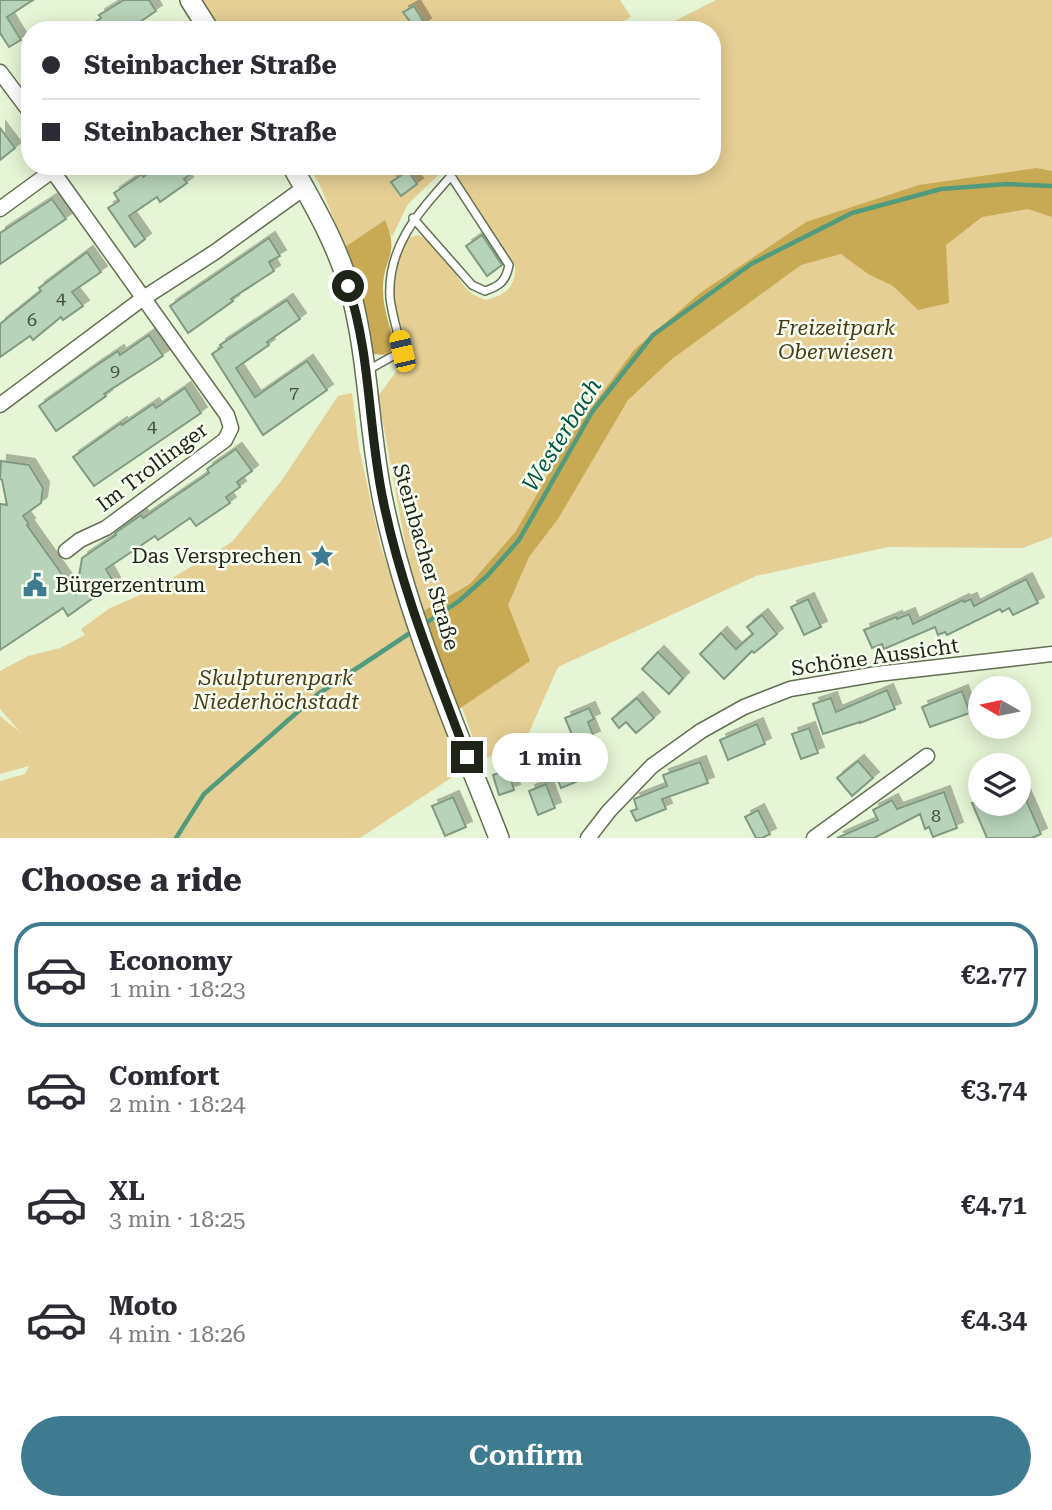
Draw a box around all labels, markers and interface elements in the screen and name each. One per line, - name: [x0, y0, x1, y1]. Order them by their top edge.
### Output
- text: Steinbacher Straße: [84, 50, 337, 80]
- text: Steinbacher Straße: [84, 117, 337, 147]
- route start: [332, 270, 364, 302]
- house number: 4: [56, 287, 66, 308]
- house number: 6: [27, 309, 37, 330]
- park label: Freizeitpark Oberwiesen: [776, 316, 896, 364]
- car: [388, 328, 417, 374]
- house number: 9: [110, 360, 120, 381]
- water label: Westerbach: [517, 374, 607, 496]
- house number: 7: [289, 382, 299, 403]
- house number: 4: [147, 415, 157, 436]
- street label: Im Trollinger: [92, 417, 212, 516]
- street label: Steinbacher Straße: [388, 461, 464, 653]
- place icon: Das Versprechen: [308, 542, 336, 570]
- place label: Das Versprechen: [131, 544, 302, 568]
- public building icon: Bürgerzentrum: [21, 571, 49, 599]
- place label: Bürgerzentrum: [55, 573, 206, 597]
- street label: Schöne Aussicht: [790, 633, 961, 681]
- park label: Skulpturenpark Niederhöchstadt: [192, 666, 359, 714]
- north arrow: [968, 676, 1031, 738]
- map controls: [968, 676, 1031, 816]
- callout: 1 min: [491, 732, 607, 782]
- route end: [451, 741, 483, 773]
- text: 1 min: [518, 744, 582, 771]
- button: layers: [968, 753, 1031, 816]
- house number: 8: [931, 805, 941, 826]
- text: Choose a ride: [21, 861, 242, 899]
- icon: car: [25, 943, 88, 1006]
- text: Economy: [109, 946, 232, 976]
- text: €2.77: [961, 960, 1027, 990]
- text: 1 min · 18:23: [109, 976, 246, 1003]
- icon: car: [25, 1058, 88, 1121]
- text: Comfort: [109, 1061, 219, 1091]
- text: €3.74: [961, 1075, 1027, 1105]
- text: 2 min · 18:24: [109, 1091, 246, 1118]
- icon: car: [25, 1173, 88, 1236]
- text: XL: [109, 1176, 145, 1206]
- text: €4.71: [961, 1190, 1027, 1220]
- text: 3 min · 18:25: [109, 1206, 246, 1233]
- icon: car: [25, 1288, 88, 1351]
- text: Moto: [109, 1291, 178, 1321]
- text: €4.34: [961, 1305, 1027, 1335]
- text: 4 min · 18:26: [109, 1321, 246, 1348]
- button: Confirm: [21, 1416, 1031, 1496]

